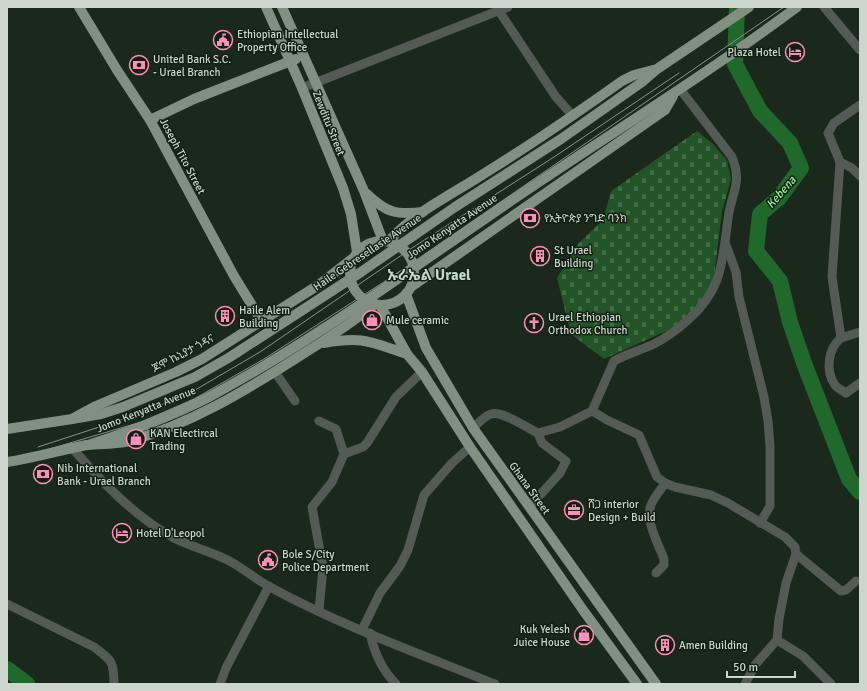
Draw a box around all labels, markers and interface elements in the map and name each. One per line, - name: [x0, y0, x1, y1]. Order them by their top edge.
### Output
- place label: Ethiopian Intellectual Property Office: [237, 28, 339, 54]
- public building icon: Ethiopian Intellectual Property Office: [212, 29, 234, 51]
- hotel icon: Plaza Hotel: [784, 41, 806, 63]
- place label: Plaza Hotel: [728, 46, 781, 59]
- place label: United Bank S.C. - Urael Branch: [153, 53, 231, 79]
- bank icon: United Bank S.C. - Urael Branch: [128, 54, 150, 76]
- street label: Zewditu Street: [310, 89, 348, 158]
- street label: Joseph Tito Street: [157, 116, 208, 197]
- water label: Kebena: [763, 172, 800, 212]
- street label: Jomo Kenyatta Avenue: [405, 191, 500, 261]
- bank icon: የኢትዮጵያ ንግድ ባንክ: [519, 207, 541, 229]
- street label: Haile Gebresellasie Avenue: [311, 211, 424, 293]
- place label: የኢትዮጵያ ንግድ ባንክ: [544, 212, 627, 225]
- place label: St Urael Building: [554, 244, 594, 270]
- building icon: St Urael Building: [529, 245, 551, 267]
- district label: ኡራኤል Urael: [387, 266, 471, 284]
- place label: Haile Alem Building: [239, 304, 290, 330]
- building icon: Haile Alem Building: [214, 305, 236, 327]
- shop icon: Mule ceramic: [361, 309, 383, 331]
- place label: Urael Ethiopian Orthodox Church: [548, 311, 628, 337]
- church icon: Urael Ethiopian Orthodox Church: [523, 312, 545, 334]
- place label: Mule ceramic: [386, 314, 449, 327]
- street label: ጆሞ ኬኒያታ ጎዳና: [150, 332, 217, 375]
- street label: Jomo Kenyatta Avenue: [95, 384, 198, 435]
- place label: KAN Electircal Trading: [150, 427, 218, 453]
- shop icon: KAN Electircal Trading: [125, 428, 147, 450]
- street label: Ghana Street: [506, 460, 553, 517]
- place label: Nib International Bank - Urael Branch: [57, 462, 151, 488]
- bank icon: Nib International Bank - Urael Branch: [32, 463, 54, 485]
- place label: ሸጋ interior Design + Build: [588, 498, 656, 524]
- office icon: ሸጋ interior Design + Build: [563, 499, 585, 521]
- hotel icon: Hotel D'Leopol: [111, 522, 133, 544]
- place label: Hotel D'Leopol: [136, 527, 205, 540]
- place label: Bole S/City Police Department: [282, 548, 369, 574]
- public building icon: Bole S/City Police Department: [257, 549, 279, 571]
- place label: Kuk Yelesh Juice House: [514, 623, 570, 649]
- shop icon: Kuk Yelesh Juice House: [573, 624, 595, 646]
- building icon: Amen Building: [654, 634, 676, 656]
- place label: Amen Building: [679, 639, 748, 652]
- scale bar: [727, 653, 795, 679]
- text: 50 m: [733, 660, 758, 675]

